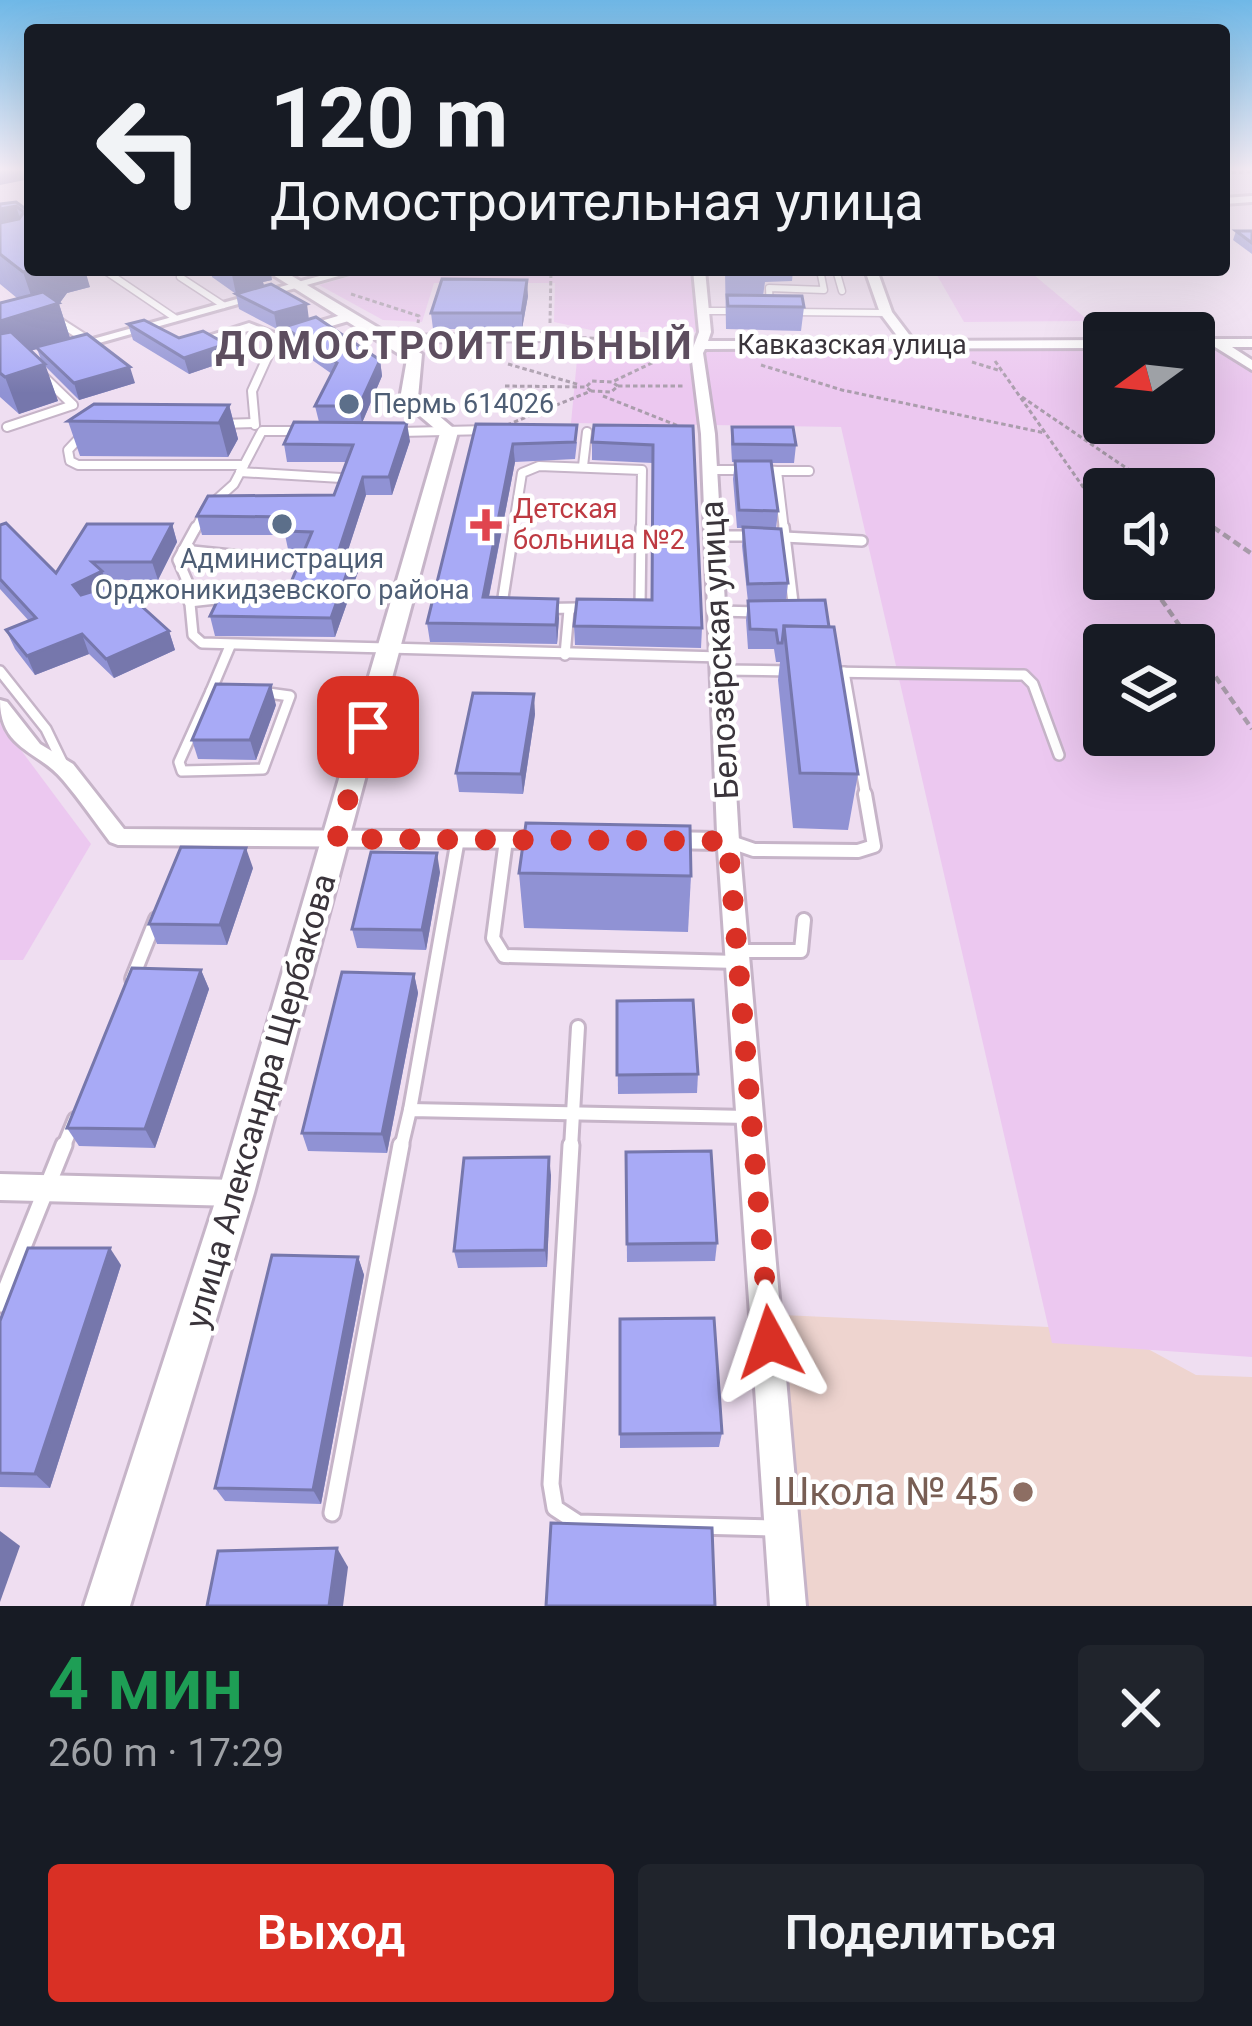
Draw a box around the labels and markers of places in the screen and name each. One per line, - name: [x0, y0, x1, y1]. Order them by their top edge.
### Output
- place label: Пермь 614026: [373, 388, 554, 420]
- marker: Пермь 614026: [336, 391, 362, 417]
- place label: Детская больница №2: [513, 493, 685, 556]
- marker: Детская больница №2: [470, 509, 502, 541]
- marker: Администрация Орджоникидзевского района: [269, 511, 295, 537]
- place label: Администрация Орджоникидзевского района: [95, 543, 469, 606]
- pin: [317, 676, 419, 778]
- place label: Школа № 45: [773, 1469, 999, 1515]
- marker: Школа № 45: [1010, 1479, 1036, 1505]

